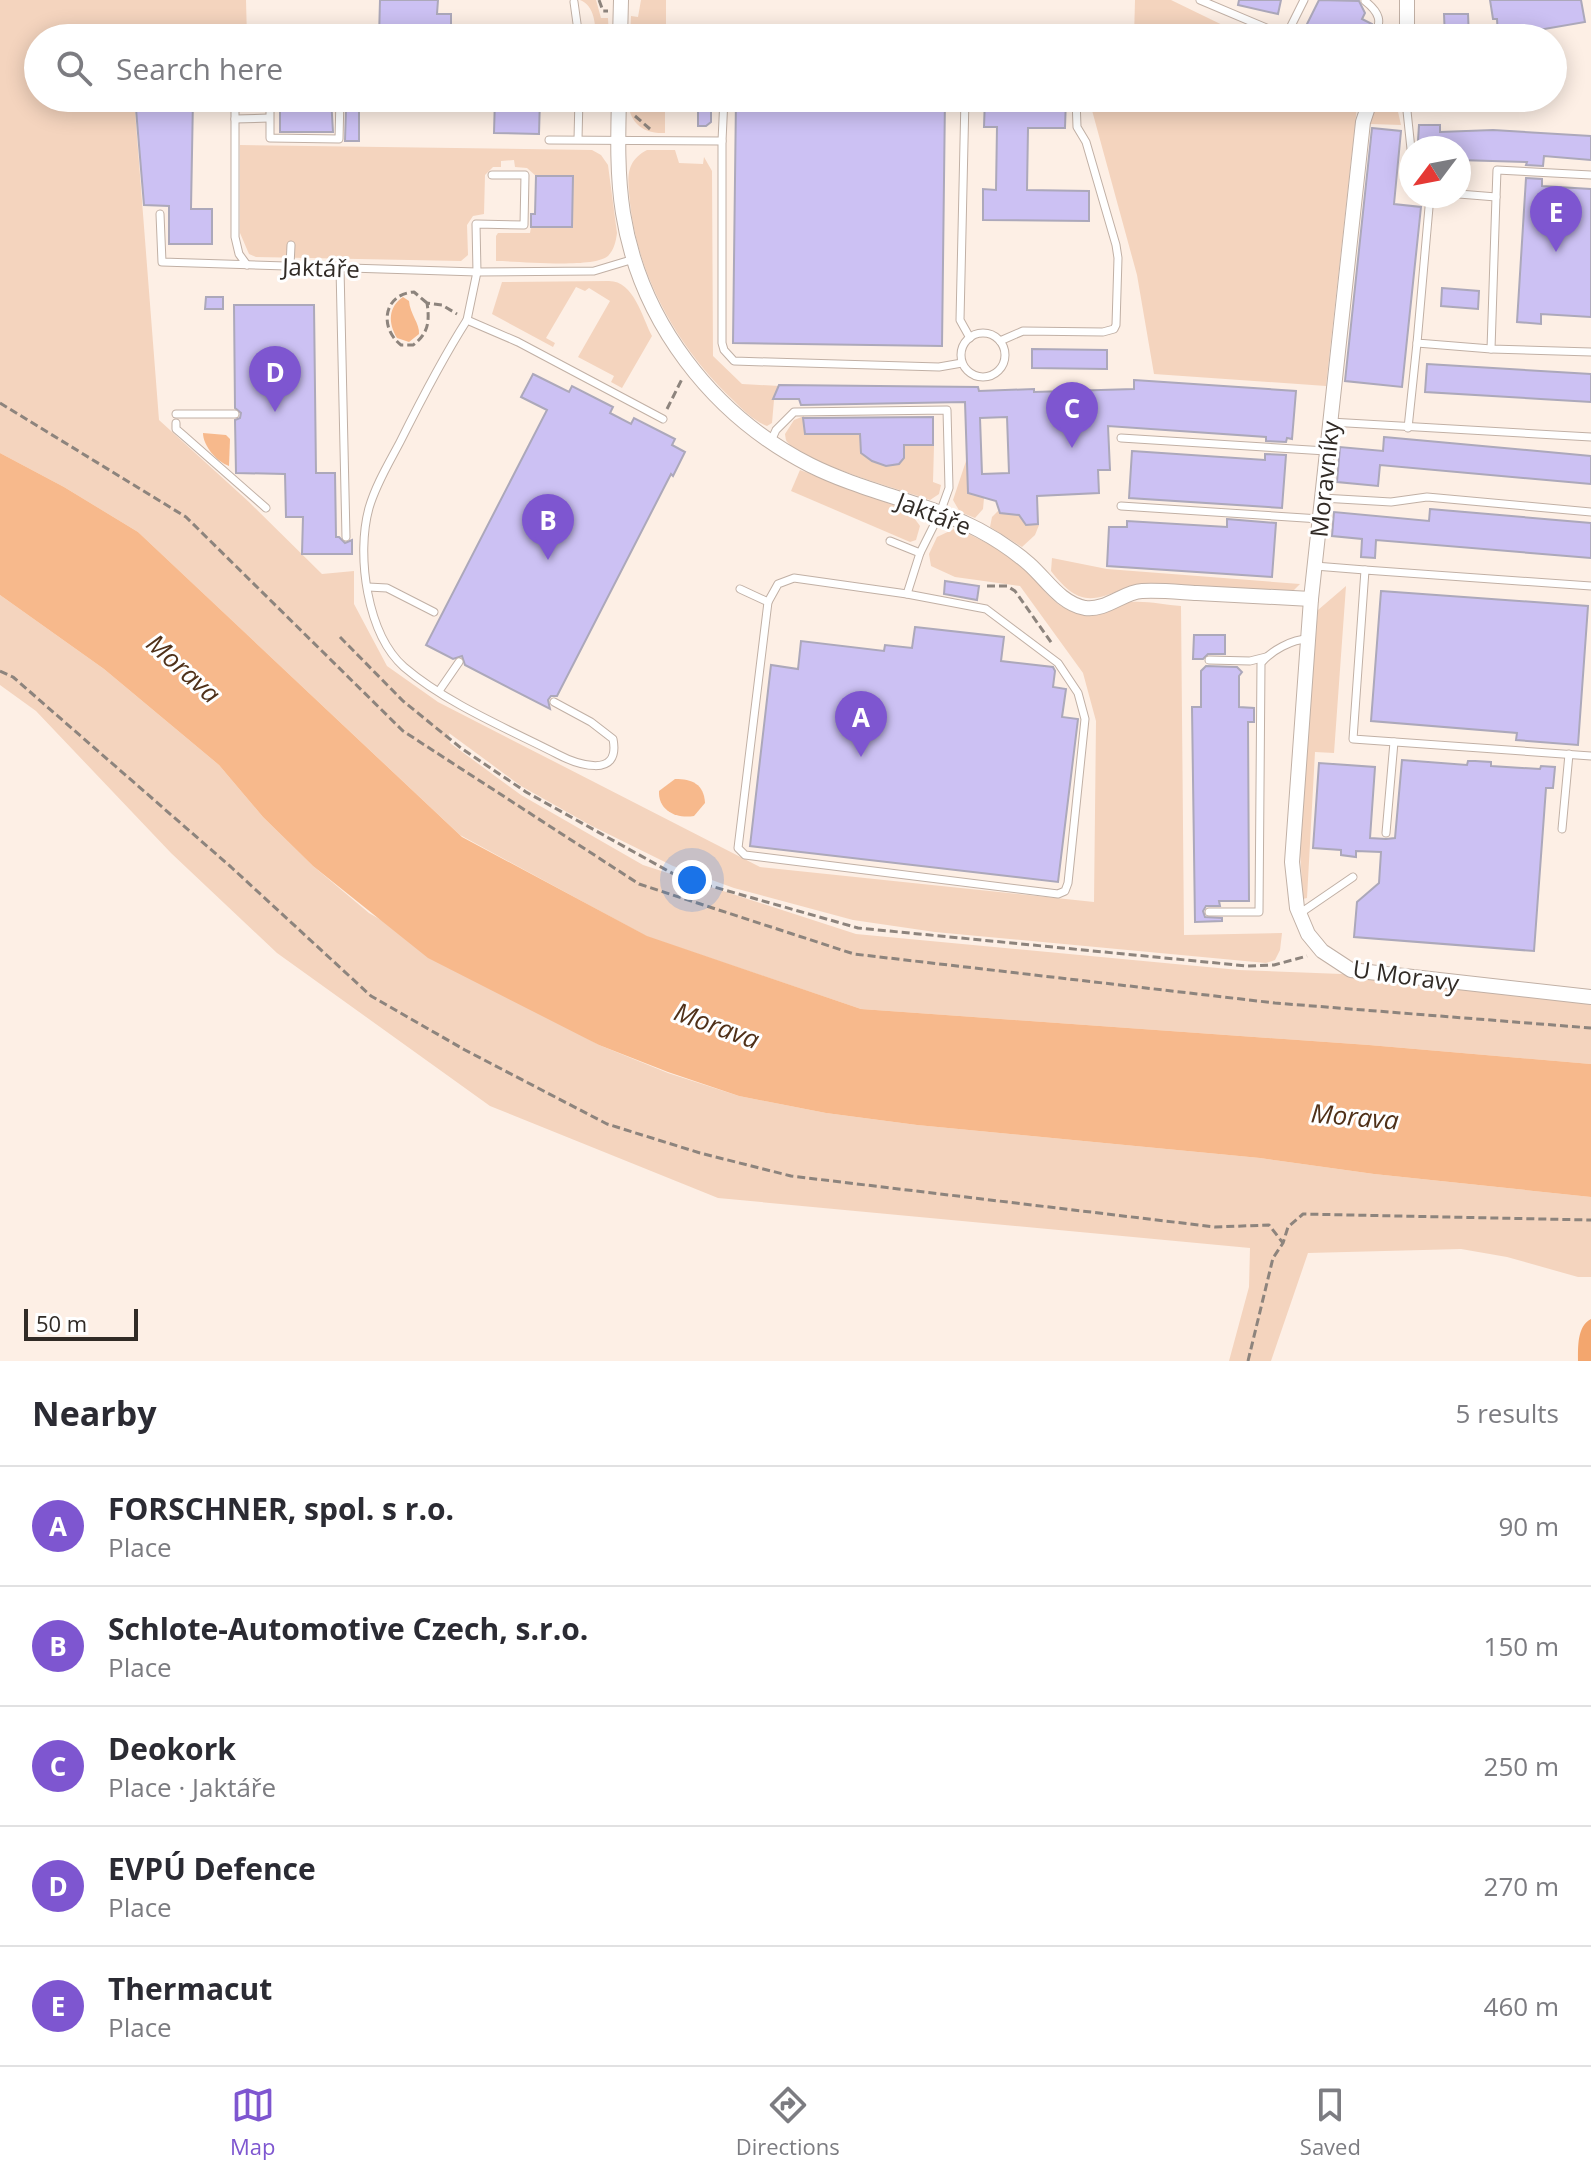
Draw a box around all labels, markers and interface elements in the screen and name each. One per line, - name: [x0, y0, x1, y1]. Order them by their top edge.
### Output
- search box: [24, 24, 1567, 112]
- icon: search: [52, 46, 96, 90]
- text: Search here: [116, 48, 283, 89]
- north arrow: [1399, 136, 1471, 208]
- pin: E: [1530, 186, 1582, 252]
- street label: Jaktáře: [280, 249, 360, 285]
- pin: D: [249, 346, 301, 412]
- pin: C: [1046, 382, 1098, 448]
- street label: Moravníky: [1301, 418, 1347, 539]
- street label: Jaktáře: [890, 483, 976, 542]
- pin: B: [522, 494, 574, 560]
- water label: Morava: [139, 625, 229, 711]
- pin: A: [835, 691, 887, 757]
- your location: [672, 860, 712, 900]
- street label: U Moravy: [1351, 951, 1462, 999]
- water label: Morava: [669, 993, 765, 1057]
- water label: Morava: [1310, 1094, 1401, 1138]
- scale bar: [24, 1305, 138, 1341]
- text: 50 m: [36, 1308, 87, 1338]
- text: Nearby: [32, 1390, 157, 1436]
- text: 5 results: [1456, 1395, 1559, 1431]
- text: FORSCHNER, spol. s r.o.: [108, 1488, 454, 1529]
- text: A: [49, 1508, 67, 1544]
- text: 90 m: [1498, 1508, 1559, 1544]
- text: Place: [108, 1529, 172, 1565]
- text: Schlote-Automotive Czech, s.r.o.: [108, 1608, 588, 1649]
- text: B: [49, 1628, 67, 1664]
- text: 150 m: [1484, 1628, 1559, 1664]
- text: Place: [108, 1649, 172, 1685]
- text: Deokork: [108, 1728, 236, 1769]
- text: C: [50, 1748, 66, 1784]
- text: 250 m: [1484, 1748, 1559, 1784]
- text: Place · Jaktáře: [108, 1769, 276, 1805]
- text: EVPÚ Defence: [108, 1848, 316, 1889]
- text: D: [48, 1868, 68, 1904]
- text: 270 m: [1484, 1868, 1559, 1904]
- text: Place: [108, 1889, 172, 1925]
- text: Thermacut: [108, 1968, 272, 2009]
- text: E: [51, 1988, 65, 2024]
- text: 460 m: [1484, 1988, 1559, 2024]
- text: Place: [108, 2009, 172, 2045]
- tab: Map: [230, 2083, 276, 2161]
- tab: Directions: [736, 2083, 840, 2161]
- tab: Saved: [1300, 2083, 1361, 2161]

